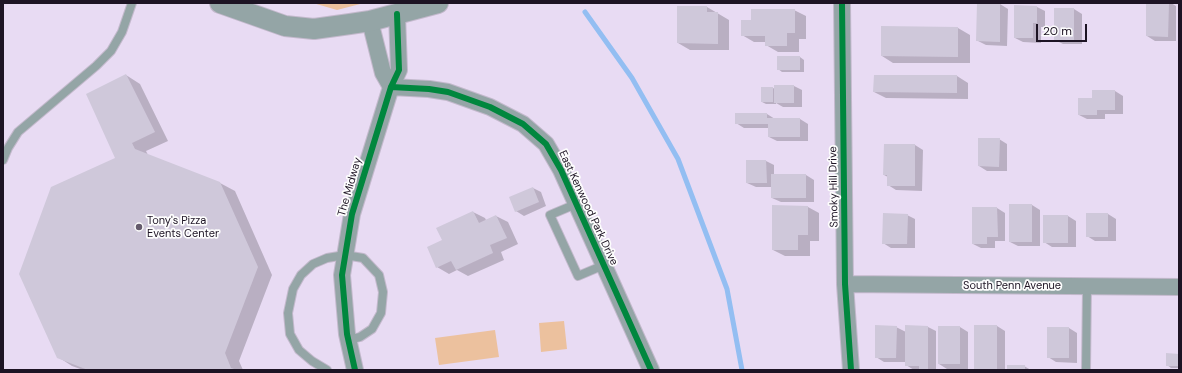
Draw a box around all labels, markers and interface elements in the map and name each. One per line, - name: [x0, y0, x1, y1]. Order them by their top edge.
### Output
- scale bar: [1038, 16, 1089, 42]
- text: 20 m: [1043, 23, 1072, 39]
- street label: Smoky Hill Drive: [827, 146, 841, 228]
- street label: East Kenwood Park Drive: [556, 149, 620, 267]
- street label: The Midway: [335, 156, 365, 218]
- place label: Tony's Pizza Events Center: [147, 214, 219, 240]
- marker: Tony's Pizza Events Center: [134, 222, 144, 232]
- street label: South Penn Avenue: [963, 279, 1061, 293]

